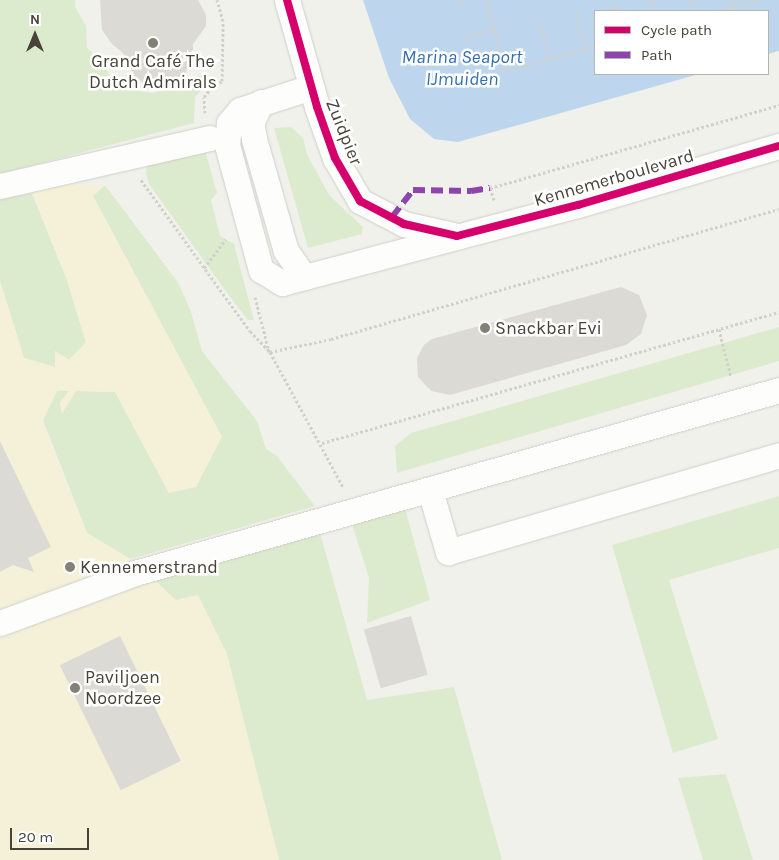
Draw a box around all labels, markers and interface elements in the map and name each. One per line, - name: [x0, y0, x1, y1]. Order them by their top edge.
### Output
- north arrow: [10, 10, 60, 60]
- legend: [594, 10, 769, 75]
- text: N: [30, 11, 40, 28]
- text: Cycle path: [641, 21, 712, 39]
- marker: Grand Café The Dutch Admirals: [147, 37, 159, 49]
- text: Path: [641, 46, 672, 64]
- water label: Marina Seaport IJmuiden: [402, 47, 522, 91]
- place label: Grand Café The Dutch Admirals: [89, 51, 217, 94]
- street label: Zuidpier: [321, 96, 367, 168]
- street label: Kennemerboulevard: [531, 145, 697, 211]
- place label: Snackbar Evi: [495, 317, 602, 339]
- marker: Snackbar Evi: [479, 322, 491, 334]
- place label: Kennemerstrand: [80, 556, 218, 578]
- marker: Kennemerstrand: [64, 561, 76, 573]
- place label: Paviljoen Noordzee: [85, 667, 161, 710]
- marker: Paviljoen Noordzee: [69, 682, 81, 694]
- scale bar: [12, 818, 91, 850]
- text: 20 m: [18, 828, 53, 846]

